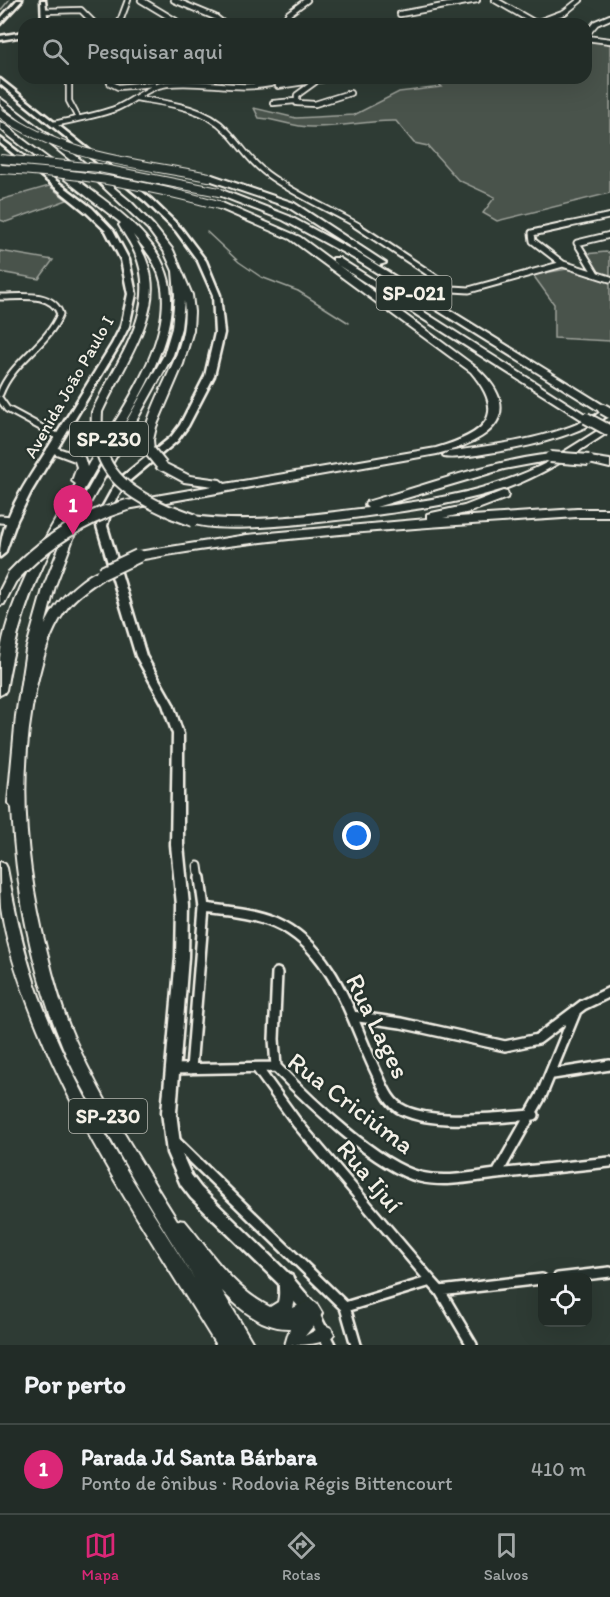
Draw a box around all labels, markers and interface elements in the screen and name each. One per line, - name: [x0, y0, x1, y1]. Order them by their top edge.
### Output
- search box: [18, 18, 592, 84]
- icon: search: [39, 35, 72, 68]
- text: Pesquisar aqui: [87, 38, 223, 65]
- road number: SP-021: [376, 276, 452, 310]
- street label: Avenida João Paulo I: [19, 312, 119, 462]
- road number: SP-230: [70, 422, 148, 456]
- pin: 1: [54, 486, 92, 535]
- your location: [342, 821, 371, 850]
- street label: Rua Lages: [339, 968, 417, 1084]
- street label: Rua Criciúma: [282, 1045, 421, 1161]
- road number: SP-230: [69, 1099, 147, 1133]
- street label: Rua Ijuí: [330, 1133, 410, 1219]
- map controls: [538, 1273, 592, 1327]
- button: locate: [538, 1273, 592, 1327]
- text: Por perto: [24, 1368, 126, 1400]
- text: Parada Jd Santa Bárbara: [81, 1444, 317, 1471]
- text: 1: [39, 1457, 48, 1481]
- text: 410 m: [531, 1457, 586, 1481]
- text: Ponto de ônibus · Rodovia Régis Bittencourt: [81, 1471, 453, 1495]
- tab: Mapa: [82, 1529, 119, 1584]
- tab: Rotas: [282, 1529, 321, 1584]
- tab: Salvos: [484, 1529, 528, 1584]

